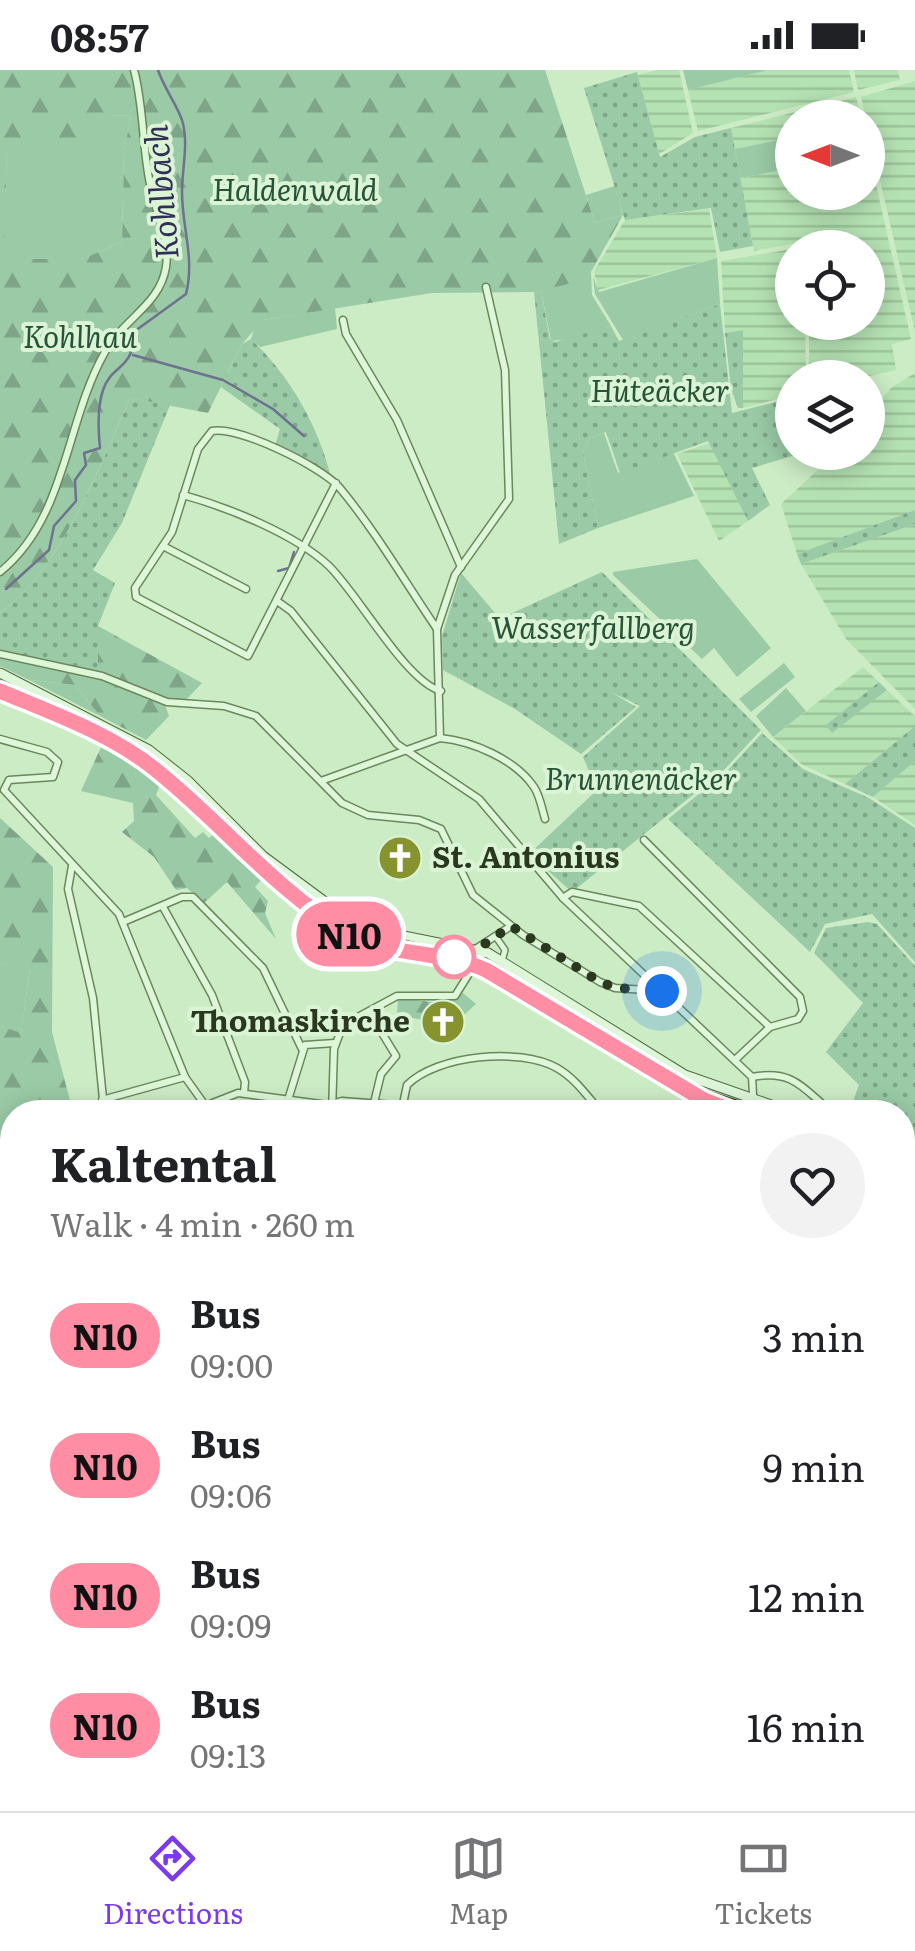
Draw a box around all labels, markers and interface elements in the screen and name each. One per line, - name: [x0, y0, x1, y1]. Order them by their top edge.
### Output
- text: 08:57: [50, 7, 149, 64]
- north arrow: [775, 100, 885, 210]
- map controls: [775, 100, 885, 470]
- water label: Kohlbach: [129, 123, 189, 262]
- park label: Haldenwald: [212, 166, 379, 210]
- button: locate: [775, 230, 885, 340]
- park label: Kohlhau: [23, 313, 137, 357]
- button: layers: [775, 360, 885, 470]
- park label: Hüteäcker: [590, 367, 730, 411]
- park label: Wasserfallberg: [491, 604, 695, 648]
- park label: Brunnenäcker: [545, 755, 737, 799]
- place label: St. Antonius: [432, 833, 620, 877]
- church icon: St. Antonius: [377, 835, 423, 881]
- line badge: N10: [292, 902, 406, 966]
- text: N10: [316, 908, 382, 960]
- unlabelled marker: [433, 936, 475, 978]
- your location: [637, 966, 687, 1016]
- place label: Thomaskirche: [191, 997, 410, 1041]
- church icon: Thomaskirche: [420, 999, 466, 1045]
- text: Kaltental: [50, 1126, 277, 1197]
- button: heart: [760, 1133, 865, 1238]
- text: Walk · 4 min · 260 m: [50, 1199, 355, 1247]
- text: Bus: [190, 1283, 261, 1340]
- text: 3 min: [762, 1307, 865, 1364]
- text: N10: [72, 1309, 138, 1361]
- text: 09:00: [190, 1340, 273, 1388]
- text: Bus: [190, 1413, 261, 1470]
- text: 9 min: [763, 1437, 865, 1494]
- text: N10: [72, 1439, 138, 1491]
- text: 09:06: [190, 1470, 272, 1518]
- text: Bus: [190, 1543, 261, 1600]
- text: 12 min: [748, 1567, 865, 1624]
- text: N10: [72, 1569, 138, 1621]
- text: 09:09: [190, 1600, 271, 1648]
- text: Bus: [190, 1673, 261, 1730]
- text: 16 min: [747, 1697, 865, 1754]
- text: N10: [72, 1699, 138, 1751]
- text: 09:13: [190, 1730, 266, 1778]
- tab: Directions: [103, 1831, 243, 1933]
- tab: Map: [449, 1831, 508, 1933]
- tab: Tickets: [714, 1831, 812, 1933]

